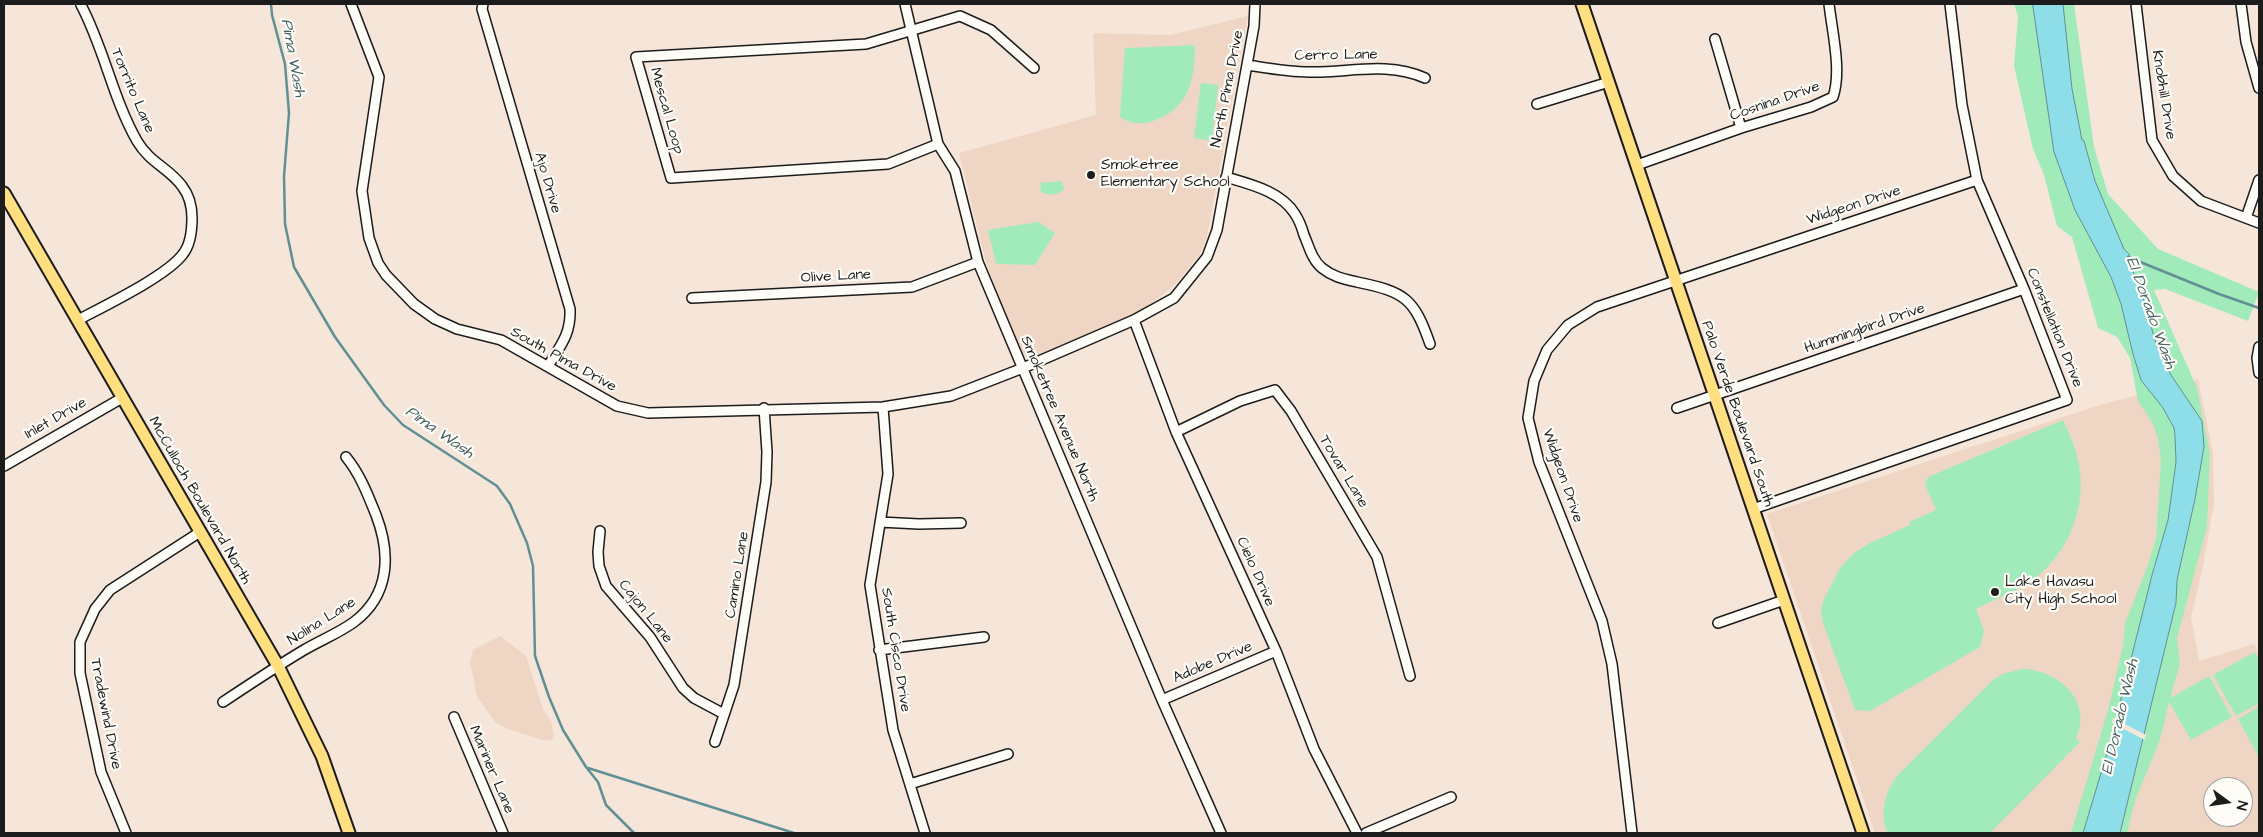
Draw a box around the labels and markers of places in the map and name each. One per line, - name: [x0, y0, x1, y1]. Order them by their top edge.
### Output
- place label: Smoketree Elementary School: [1101, 157, 1230, 192]
- marker: Smoketree Elementary School: [1085, 169, 1097, 181]
- place label: Lake Havasu City High School: [2005, 574, 2117, 609]
- marker: Lake Havasu City High School: [1989, 586, 2001, 598]

